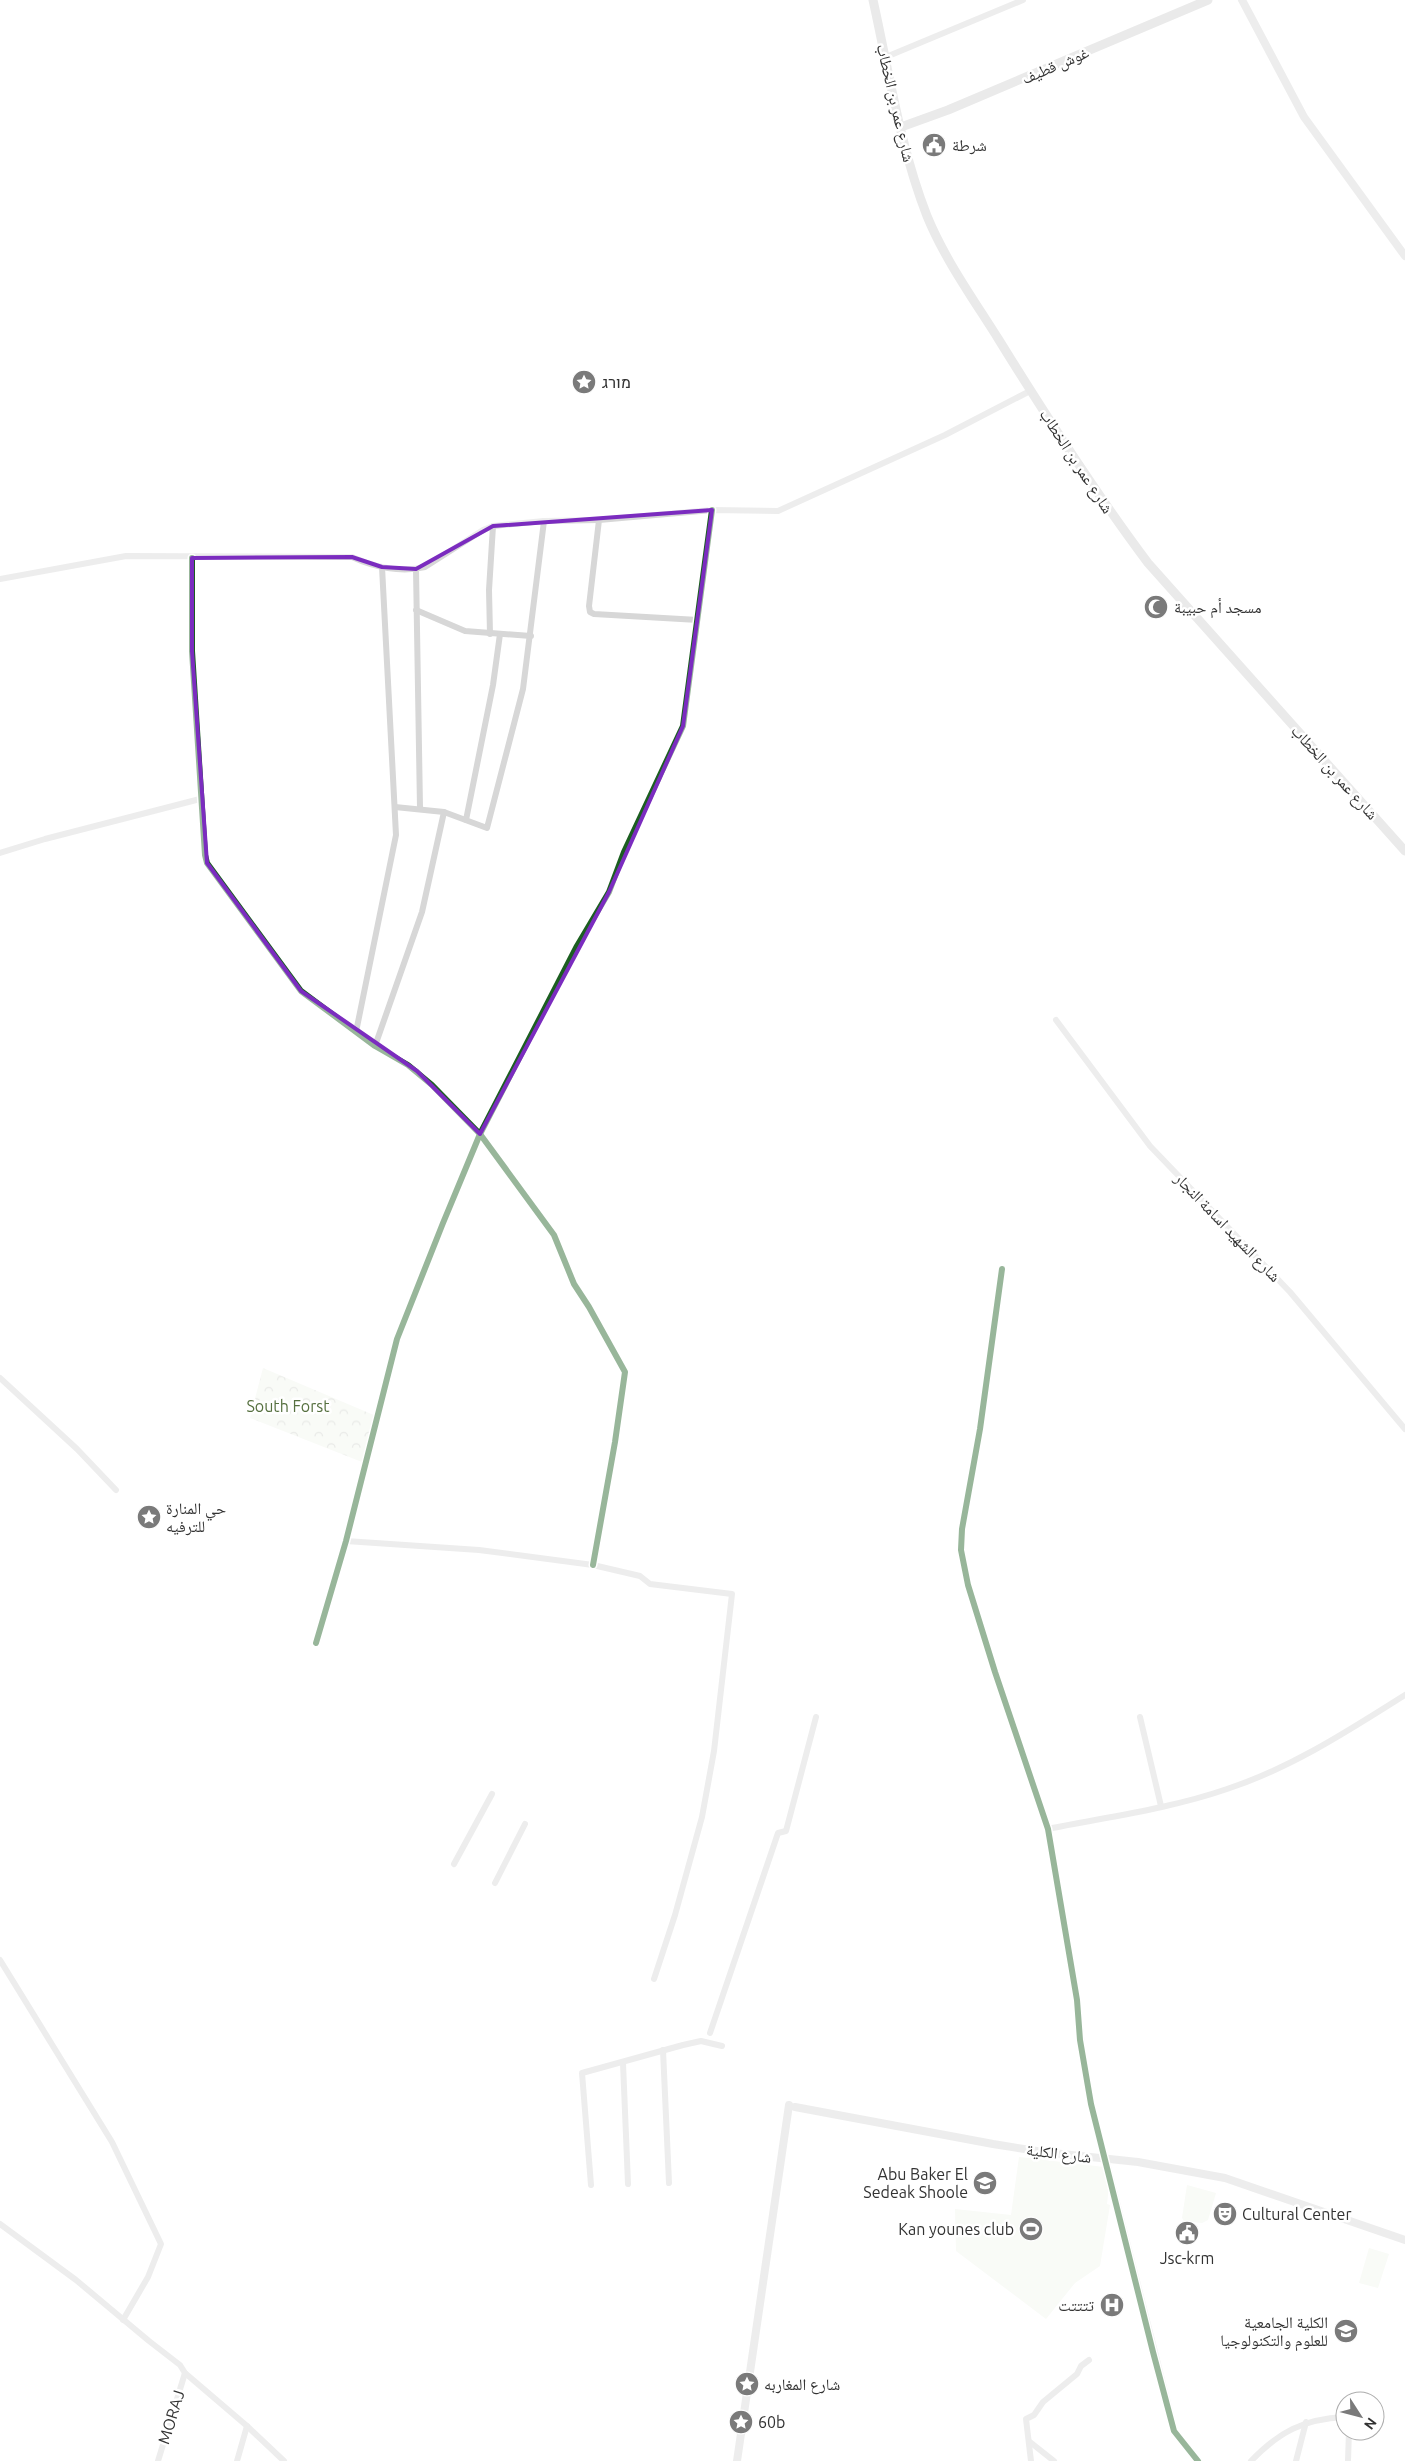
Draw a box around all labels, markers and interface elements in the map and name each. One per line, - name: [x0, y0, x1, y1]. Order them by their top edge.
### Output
- street label: شارع عمر بن الخطاب: [872, 42, 918, 164]
- street label: غوش قطيف: [1019, 43, 1092, 89]
- public building icon: شرطة: [921, 132, 947, 158]
- place label: شرطة: [952, 136, 987, 155]
- place icon: מורג: [571, 369, 597, 395]
- place label: מורג: [602, 373, 631, 391]
- street label: شارع عمر بن الخطاب: [1035, 406, 1117, 518]
- mosque icon: مسجد أم حبيبة: [1143, 594, 1169, 620]
- place label: مسجد أم حبيبة: [1174, 598, 1262, 618]
- street label: شارع عمر بن الخطاب: [1286, 721, 1382, 824]
- street label: شارع الشهيد اسامة النجار: [1169, 1168, 1285, 1287]
- park label: South Forst: [246, 1397, 330, 1415]
- place label: حي المنارة للترفيه: [166, 1499, 226, 1536]
- place icon: حي المنارة للترفيه: [136, 1504, 162, 1530]
- street label: شارع الكلية: [1025, 2140, 1093, 2168]
- place label: Abu Baker El Sedeak Shoole: [863, 2165, 968, 2201]
- school or university icon: Abu Baker El Sedeak Shoole: [972, 2170, 998, 2196]
- theatre icon: Cultural Center: [1212, 2201, 1238, 2227]
- place label: Cultural Center: [1242, 2205, 1351, 2223]
- sports icon: Kan younes club: [1018, 2216, 1044, 2242]
- place label: Kan younes club: [898, 2220, 1014, 2238]
- public building icon: Jsc-krm: [1174, 2220, 1200, 2246]
- place label: Jsc-krm: [1160, 2249, 1214, 2267]
- hospital icon: تتتتت: [1099, 2292, 1125, 2318]
- place label: تتتتت: [1058, 2296, 1094, 2314]
- place label: الكلية الجامعية للعلوم والتكنولوجيا: [1220, 2313, 1328, 2351]
- school or university icon: الكلية الجامعية للعلوم والتكنولوجيا: [1333, 2318, 1359, 2344]
- place icon: شارع المغاربه: [734, 2371, 760, 2397]
- place label: شارع المغاربه: [764, 2375, 840, 2395]
- street label: MORAJ: [154, 2388, 188, 2446]
- north arrow: [1335, 2391, 1385, 2441]
- place icon: 60b: [728, 2409, 754, 2435]
- place label: 60b: [758, 2413, 785, 2431]
- text: N: [1361, 2415, 1380, 2433]

